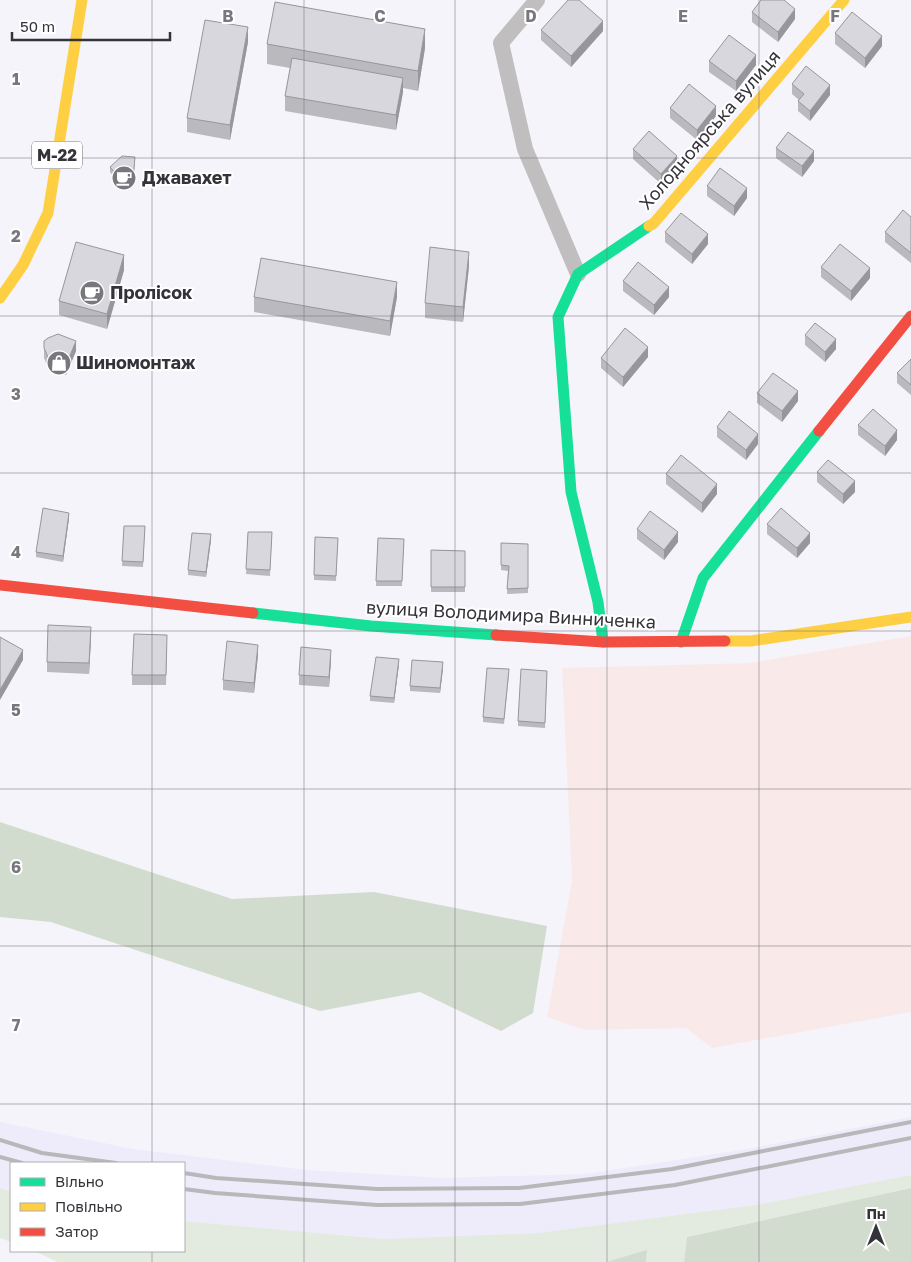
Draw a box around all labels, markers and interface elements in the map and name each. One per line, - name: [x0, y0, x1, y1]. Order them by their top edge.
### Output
- text: B: [222, 6, 234, 26]
- text: C: [374, 6, 386, 26]
- text: D: [525, 6, 537, 26]
- text: E: [678, 6, 688, 26]
- text: F: [830, 6, 840, 26]
- scale bar: [12, 10, 170, 42]
- text: 50 m: [20, 17, 55, 35]
- street label: Холодноярська вулиця: [634, 45, 784, 214]
- text: 1: [12, 69, 20, 89]
- road number: М-22: [32, 142, 82, 168]
- cafe icon: Джавахет: [111, 165, 137, 191]
- place label: Джавахет: [142, 166, 232, 188]
- text: 2: [11, 226, 21, 246]
- cafe icon: Пролісок: [79, 280, 105, 306]
- place label: Пролісок: [110, 281, 193, 303]
- shop icon: Шиномонтаж: [46, 350, 72, 376]
- place label: Шиномонтаж: [76, 351, 196, 373]
- text: 3: [11, 384, 21, 404]
- text: 4: [11, 542, 21, 562]
- street label: вулиця Володимира Винниченка: [366, 595, 657, 633]
- text: 5: [11, 700, 21, 720]
- text: 6: [11, 857, 21, 877]
- text: 7: [12, 1015, 21, 1035]
- legend: [10, 1162, 185, 1252]
- text: Вільно: [55, 1172, 104, 1190]
- text: Повільно: [55, 1197, 123, 1215]
- north arrow: [851, 1202, 901, 1252]
- text: Пн: [866, 1205, 886, 1222]
- text: Затор: [55, 1222, 98, 1240]

